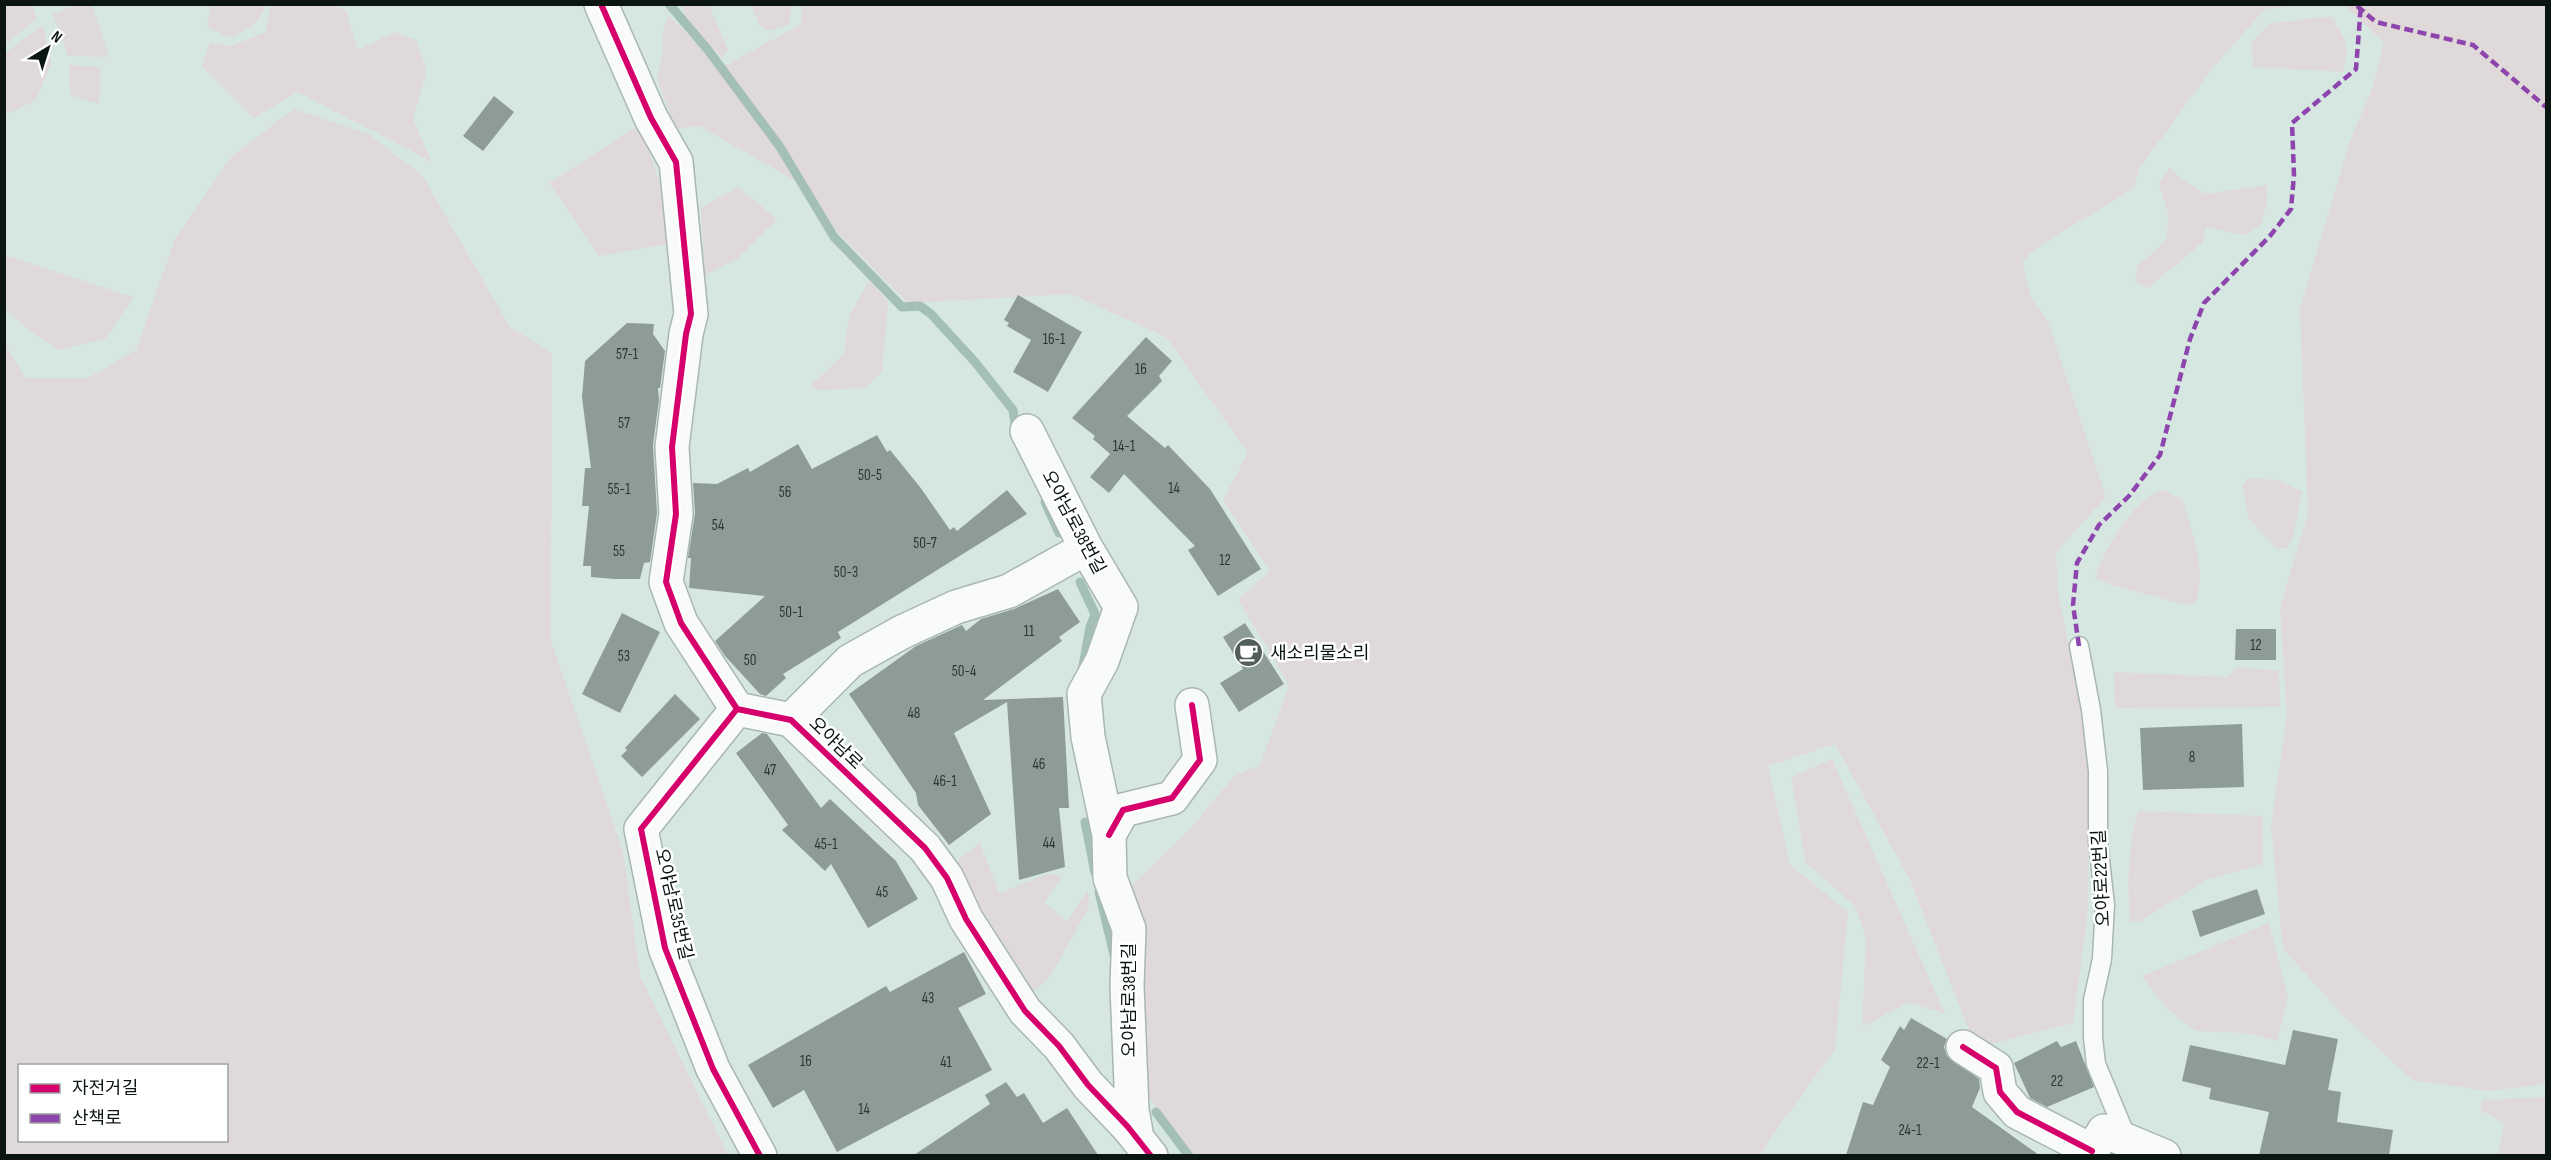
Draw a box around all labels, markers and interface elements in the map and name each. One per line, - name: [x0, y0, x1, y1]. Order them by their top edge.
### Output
- north arrow: [18, 18, 78, 78]
- text: N: [47, 27, 66, 47]
- house number: 16-1: [1043, 330, 1066, 349]
- house number: 57-1: [616, 345, 639, 364]
- house number: 16: [1135, 360, 1147, 379]
- house number: 57: [618, 414, 630, 433]
- house number: 14-1: [1113, 437, 1136, 456]
- house number: 50-5: [858, 466, 882, 485]
- street label: 오야남로38번길: [1037, 467, 1110, 578]
- house number: 14: [1168, 479, 1180, 498]
- house number: 55-1: [608, 480, 631, 499]
- house number: 56: [779, 483, 791, 502]
- house number: 54: [712, 516, 724, 535]
- house number: 50-7: [913, 534, 937, 553]
- house number: 55: [613, 542, 625, 561]
- house number: 12: [1219, 551, 1231, 570]
- house number: 50-3: [834, 563, 858, 582]
- house number: 50-1: [779, 603, 803, 622]
- house number: 11: [1024, 622, 1035, 641]
- house number: 12: [2250, 636, 2262, 655]
- cafe icon: 새소리물소리: [1233, 637, 1265, 669]
- place label: 새소리물소리: [1270, 643, 1369, 664]
- house number: 53: [618, 647, 630, 666]
- house number: 50: [744, 651, 756, 670]
- house number: 50-4: [952, 662, 976, 681]
- house number: 48: [908, 704, 920, 723]
- street label: 오야남로: [805, 713, 867, 774]
- house number: 8: [2189, 748, 2195, 767]
- house number: 46: [1033, 755, 1045, 774]
- house number: 47: [764, 761, 776, 780]
- house number: 46-1: [933, 772, 958, 791]
- street label: 오야로22번길: [2088, 829, 2115, 927]
- house number: 44: [1043, 834, 1055, 853]
- house number: 45-1: [814, 835, 838, 854]
- street label: 오야남로35번길: [650, 846, 697, 962]
- house number: 45: [876, 883, 888, 902]
- street label: 오야남로38번길: [1119, 943, 1140, 1057]
- house number: 43: [922, 989, 934, 1008]
- house number: 16: [800, 1052, 812, 1071]
- house number: 41: [940, 1053, 953, 1072]
- house number: 22-1: [1916, 1054, 1940, 1073]
- legend: [18, 1064, 228, 1142]
- house number: 22: [2051, 1072, 2063, 1091]
- text: 자전거길: [72, 1078, 138, 1099]
- house number: 14: [858, 1100, 870, 1119]
- text: 산책로: [72, 1108, 122, 1129]
- house number: 24-1: [1898, 1121, 1922, 1140]

